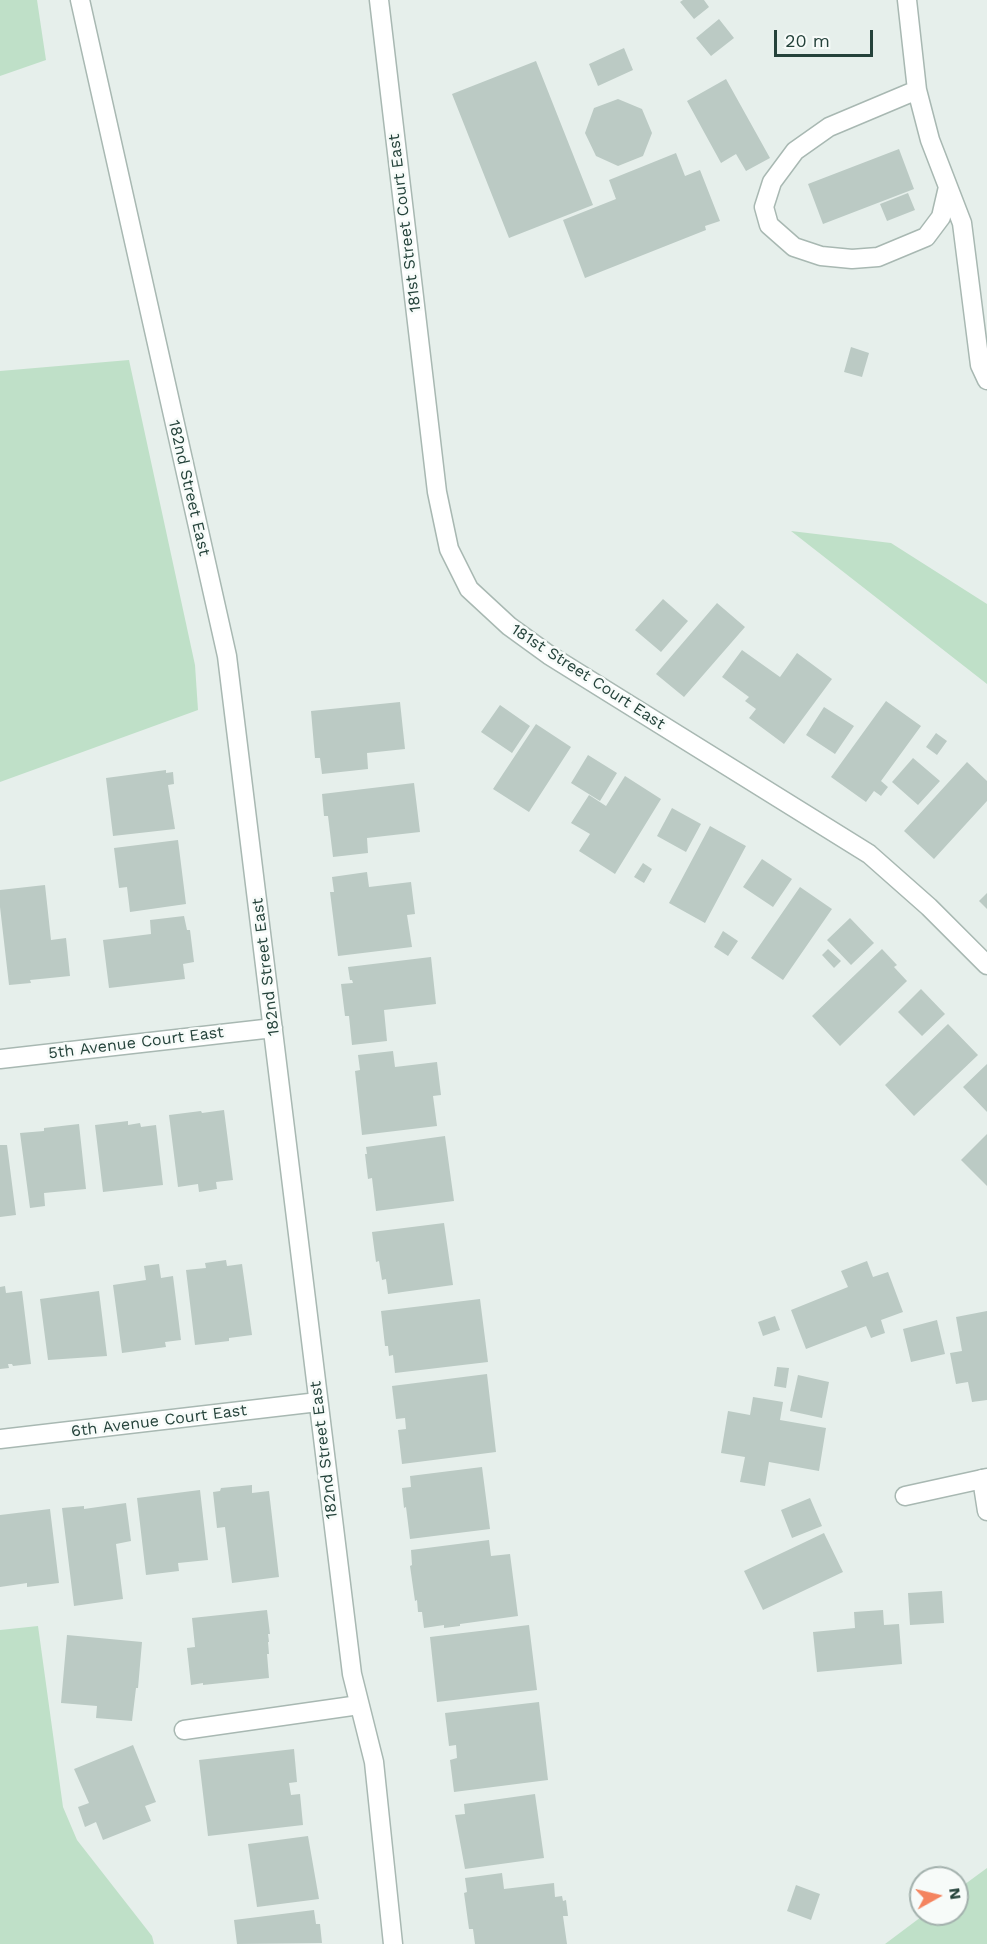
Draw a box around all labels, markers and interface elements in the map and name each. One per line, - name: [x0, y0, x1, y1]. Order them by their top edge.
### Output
- scale bar: [777, 18, 876, 56]
- text: 20 m: [785, 30, 830, 51]
- street label: 181st Street Court East: [385, 133, 425, 313]
- street label: 182nd Street East: [164, 418, 214, 558]
- street label: 181st Street Court East: [507, 620, 669, 734]
- street label: 182nd Street East: [248, 897, 284, 1037]
- street label: 5th Avenue Court East: [47, 1023, 225, 1063]
- street label: 182nd Street East: [306, 1380, 342, 1520]
- street label: 6th Avenue Court East: [70, 1401, 248, 1441]
- north arrow: [909, 1866, 969, 1926]
- text: N: [945, 1887, 966, 1901]

